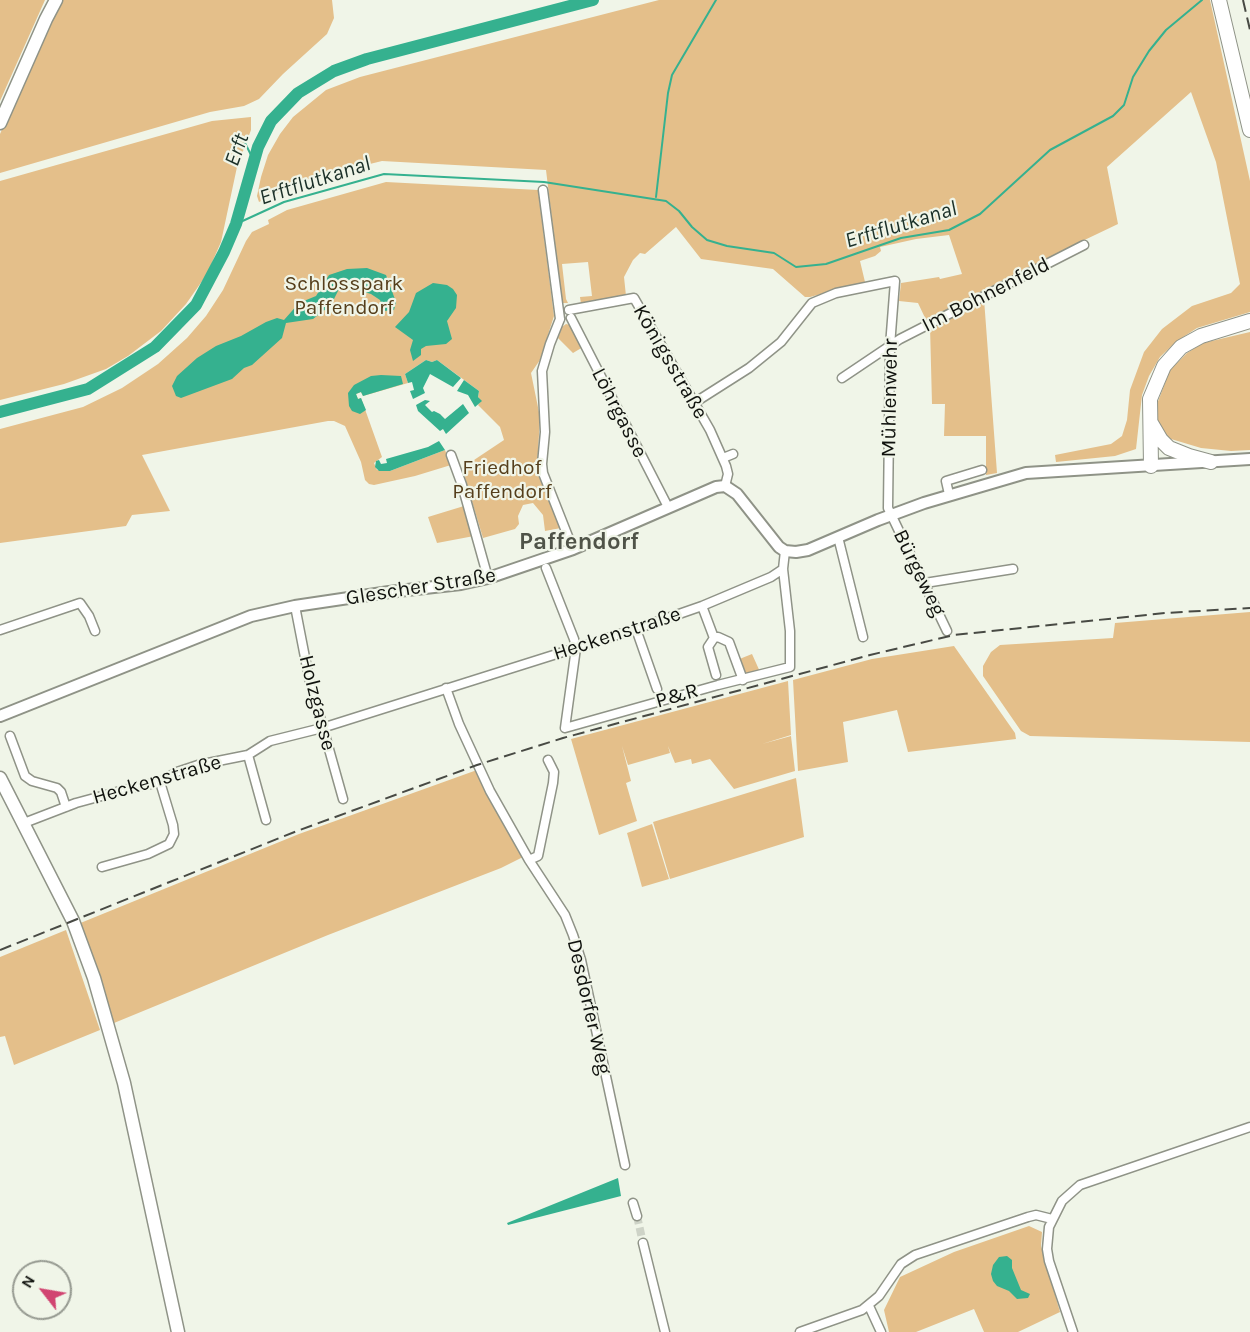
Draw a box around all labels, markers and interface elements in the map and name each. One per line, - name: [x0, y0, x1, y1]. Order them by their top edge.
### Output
- water label: Erft: [219, 130, 255, 170]
- water label: Erftflutkanal: [256, 151, 374, 211]
- water label: Erftflutkanal: [842, 195, 960, 255]
- street label: Im Bohnenfeld: [918, 252, 1054, 338]
- park label: Schlosspark Paffendorf: [285, 271, 403, 321]
- street label: Königsstraße: [627, 300, 713, 424]
- street label: Mühlenwehr: [876, 338, 904, 458]
- street label: Löhrgasse: [586, 364, 652, 462]
- park label: Friedhof Paffendorf: [452, 455, 552, 505]
- street label: Bürgeweg: [887, 525, 951, 621]
- district label: Paffendorf: [519, 528, 639, 556]
- street label: Glescher Straße: [344, 563, 498, 611]
- street label: Heckenstraße: [550, 602, 684, 666]
- street label: Holzgasse: [293, 653, 341, 753]
- street label: P&R: [653, 678, 701, 714]
- street label: Heckenstraße: [90, 750, 224, 810]
- street label: Desdorfer Weg: [561, 937, 617, 1077]
- north arrow: [12, 1260, 72, 1320]
- text: N: [17, 1272, 39, 1291]

